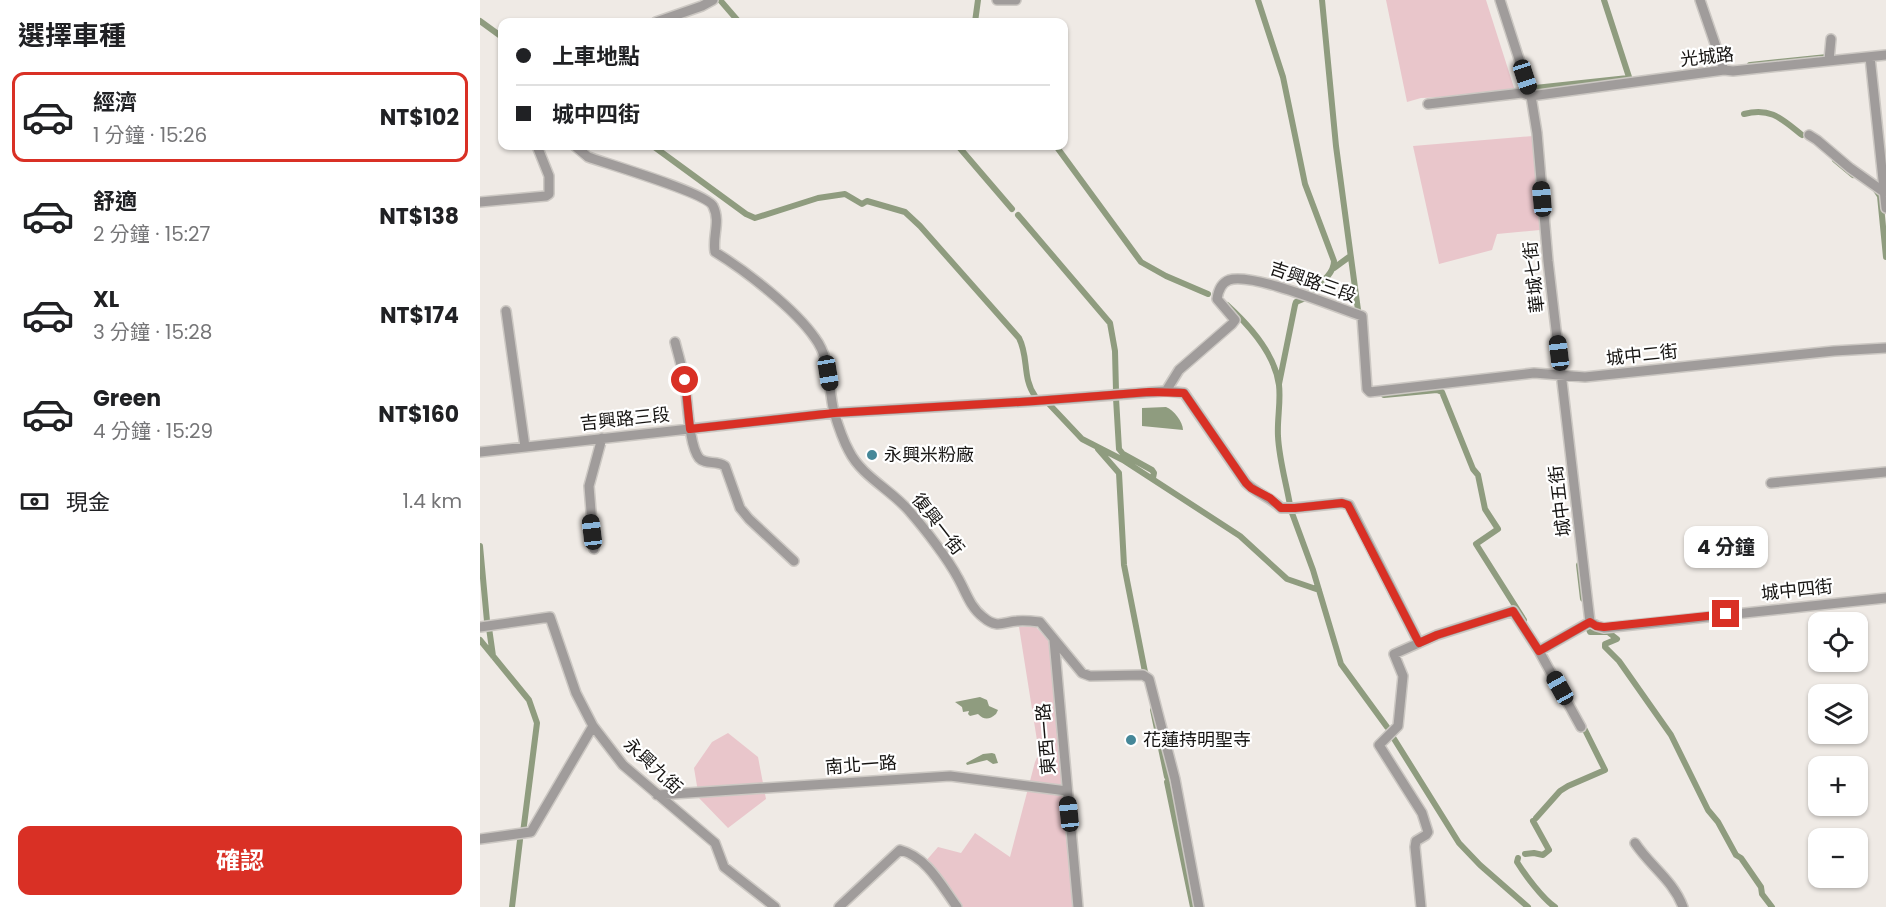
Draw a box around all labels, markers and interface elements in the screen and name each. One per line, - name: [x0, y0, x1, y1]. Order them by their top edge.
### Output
- text: 選擇車種: [18, 17, 126, 54]
- text: 上車地點: [552, 41, 640, 72]
- street label: 光城路: [1679, 41, 1735, 72]
- car: [1511, 57, 1539, 97]
- text: 經濟: [93, 87, 137, 118]
- icon: car: [21, 90, 75, 144]
- text: 城中四街: [552, 99, 640, 130]
- text: NT$102: [380, 102, 459, 133]
- text: 1 分鐘 · 15:26: [93, 121, 207, 149]
- car: [1531, 180, 1553, 218]
- text: 舒適: [93, 186, 137, 217]
- icon: car: [21, 189, 75, 243]
- text: NT$138: [379, 201, 459, 232]
- text: 2 分鐘 · 15:27: [93, 220, 210, 248]
- street label: 華城七街: [1517, 240, 1550, 314]
- street label: 吉興路三段: [1267, 255, 1360, 308]
- text: XL: [93, 284, 119, 315]
- icon: car: [21, 288, 75, 342]
- text: NT$174: [380, 300, 459, 331]
- text: 3 分鐘 · 15:28: [93, 318, 212, 346]
- car: [1548, 334, 1570, 372]
- street label: 城中二街: [1605, 338, 1679, 371]
- car: [816, 354, 840, 392]
- route start: [671, 366, 698, 393]
- text: Green: [93, 383, 161, 414]
- icon: car: [21, 387, 75, 441]
- text: NT$160: [378, 399, 459, 430]
- street label: 吉興路三段: [579, 401, 671, 436]
- text: 4 分鐘 · 15:29: [93, 417, 213, 445]
- place label: 永興米粉廠: [884, 442, 974, 467]
- marker: 永興米粉廠: [865, 448, 879, 462]
- street label: 城中五街: [1543, 464, 1576, 538]
- icon: cash: [18, 485, 51, 518]
- text: 現金: [66, 487, 110, 518]
- text: 1.4 km: [403, 487, 462, 515]
- street label: 復興一街: [906, 488, 970, 560]
- car: [581, 513, 603, 551]
- callout: 4 分鐘: [1684, 527, 1768, 569]
- text: 4 分鐘: [1697, 533, 1755, 561]
- street label: 城中四街: [1760, 573, 1834, 606]
- route end: [1712, 600, 1739, 627]
- map controls: [1808, 612, 1868, 888]
- button: locate: [1808, 612, 1868, 672]
- car: [1543, 668, 1577, 708]
- button: layers: [1808, 684, 1868, 744]
- street label: 東西一路: [1030, 702, 1061, 776]
- place label: 花蓮持明聖寺: [1143, 727, 1251, 752]
- street label: 永興九街: [618, 732, 688, 799]
- marker: 花蓮持明聖寺: [1124, 733, 1138, 747]
- street label: 南北一路: [824, 750, 898, 779]
- button: +: [1808, 756, 1868, 816]
- car: [1058, 795, 1080, 833]
- button: 確認: [18, 826, 462, 895]
- button: −: [1808, 828, 1868, 888]

